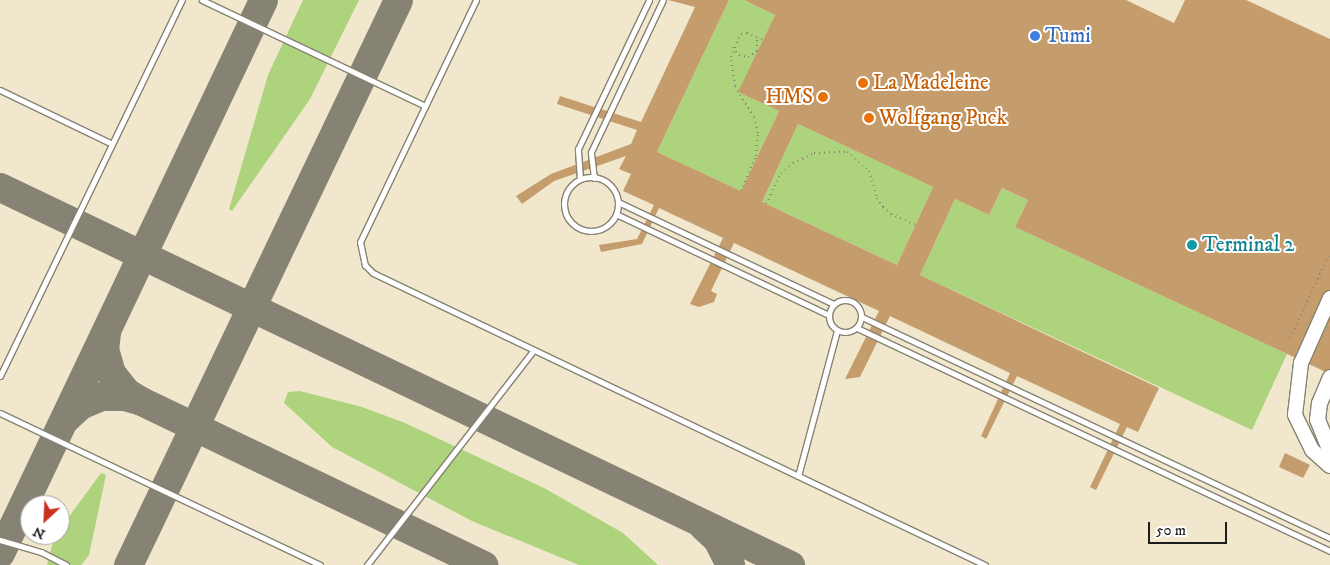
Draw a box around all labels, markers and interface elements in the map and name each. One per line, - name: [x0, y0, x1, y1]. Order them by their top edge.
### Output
- place label: Tumi: [1045, 23, 1091, 49]
- marker: Tumi: [1029, 30, 1041, 42]
- place label: La Madeleine: [873, 70, 989, 96]
- marker: La Madeleine: [857, 77, 869, 89]
- place label: HMS: [765, 84, 813, 110]
- marker: HMS: [817, 91, 829, 103]
- place label: Wolfgang Puck: [879, 105, 1007, 131]
- marker: Wolfgang Puck: [863, 112, 875, 124]
- place label: Terminal 2: [1202, 232, 1295, 258]
- marker: Terminal 2: [1186, 239, 1198, 251]
- north arrow: [20, 495, 70, 545]
- scale bar: [1150, 512, 1229, 544]
- text: 50 m: [1156, 521, 1186, 540]
- text: N: [30, 522, 48, 543]

